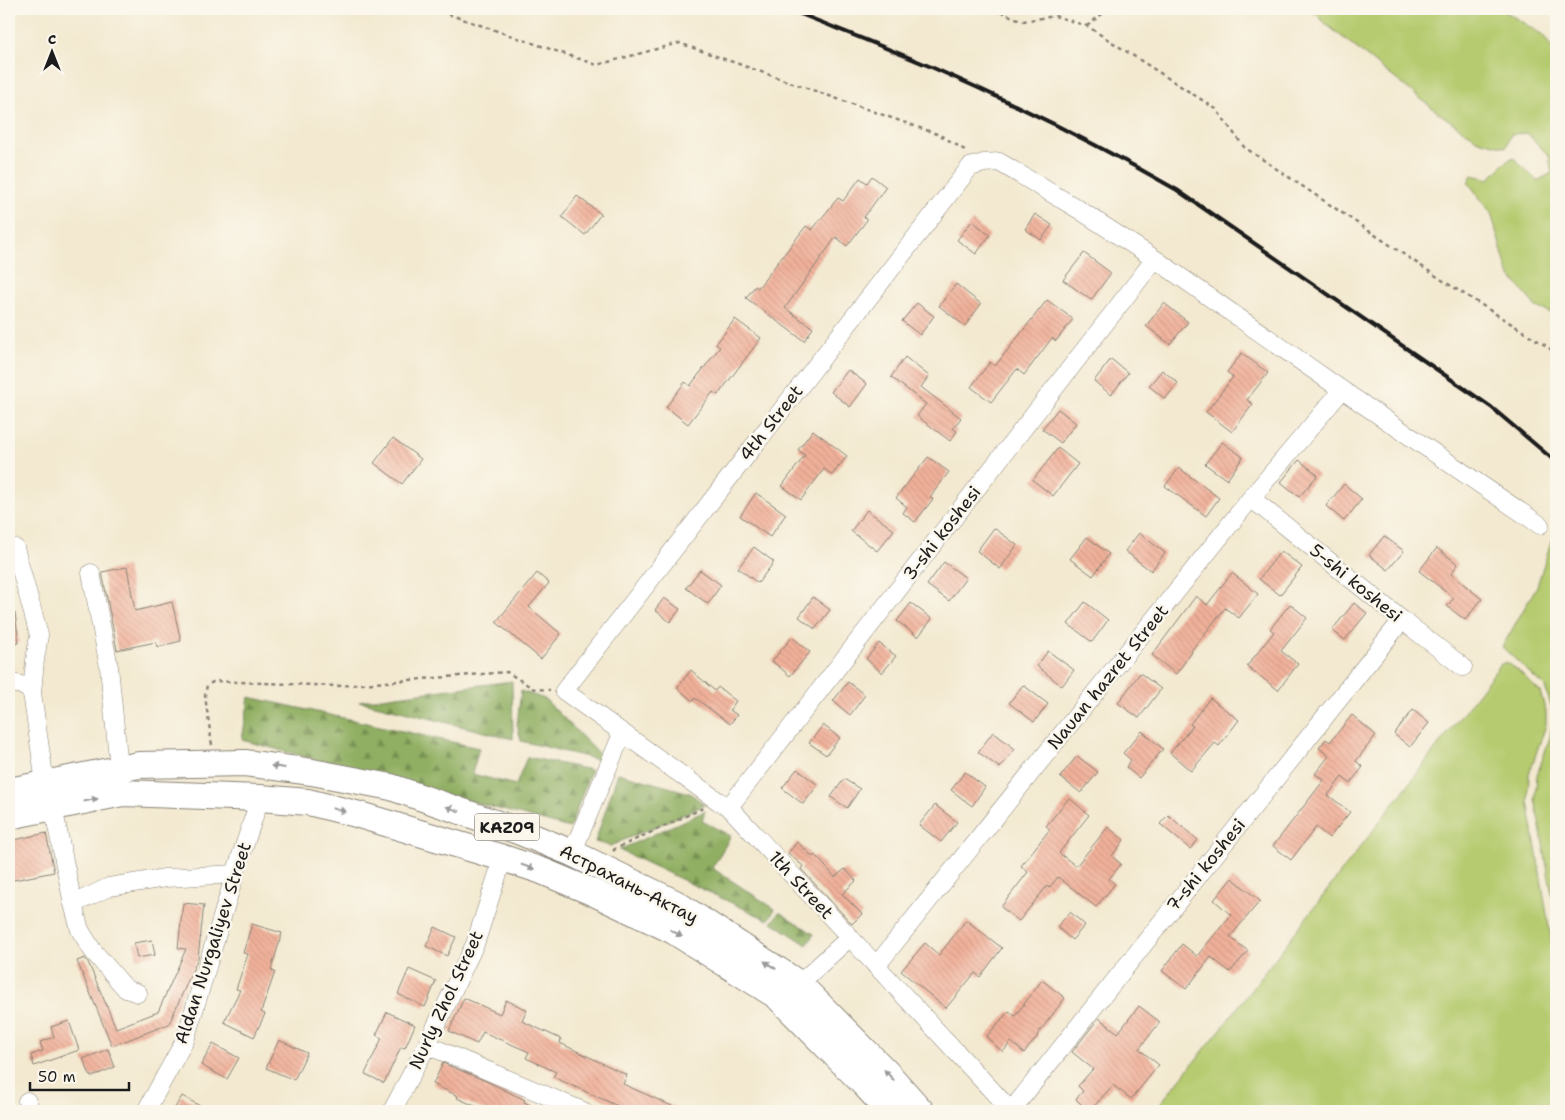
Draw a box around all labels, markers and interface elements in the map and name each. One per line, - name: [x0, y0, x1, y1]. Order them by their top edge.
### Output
- north arrow: [28, 28, 78, 78]
- text: С: [48, 30, 56, 48]
- street label: 4th Street: [734, 380, 808, 466]
- street label: 3-shi koshesi: [898, 481, 986, 585]
- street label: 5-shi koshesi: [1305, 538, 1407, 628]
- street label: Nauan hazret Street: [1042, 599, 1174, 754]
- one-way arrow: [270, 763, 286, 771]
- one-way arrow: [83, 795, 99, 803]
- one-way arrow: [445, 804, 460, 812]
- one-way arrow: [331, 806, 346, 814]
- street label: 7-shi koshesi: [1161, 813, 1251, 917]
- road number: KAZ09: [474, 814, 540, 840]
- street label: Aldan Nurgaliyev Street: [169, 839, 257, 1047]
- street label: Астрахань-Актау: [556, 839, 702, 929]
- street label: 1th Street: [763, 846, 839, 924]
- one-way arrow: [521, 863, 536, 871]
- street label: Nurly Zhol Street: [403, 927, 489, 1073]
- one-way arrow: [670, 929, 683, 938]
- one-way arrow: [763, 960, 777, 970]
- scale bar: [30, 1060, 129, 1092]
- text: 50 m: [38, 1067, 76, 1087]
- one-way arrow: [883, 1069, 895, 1081]

